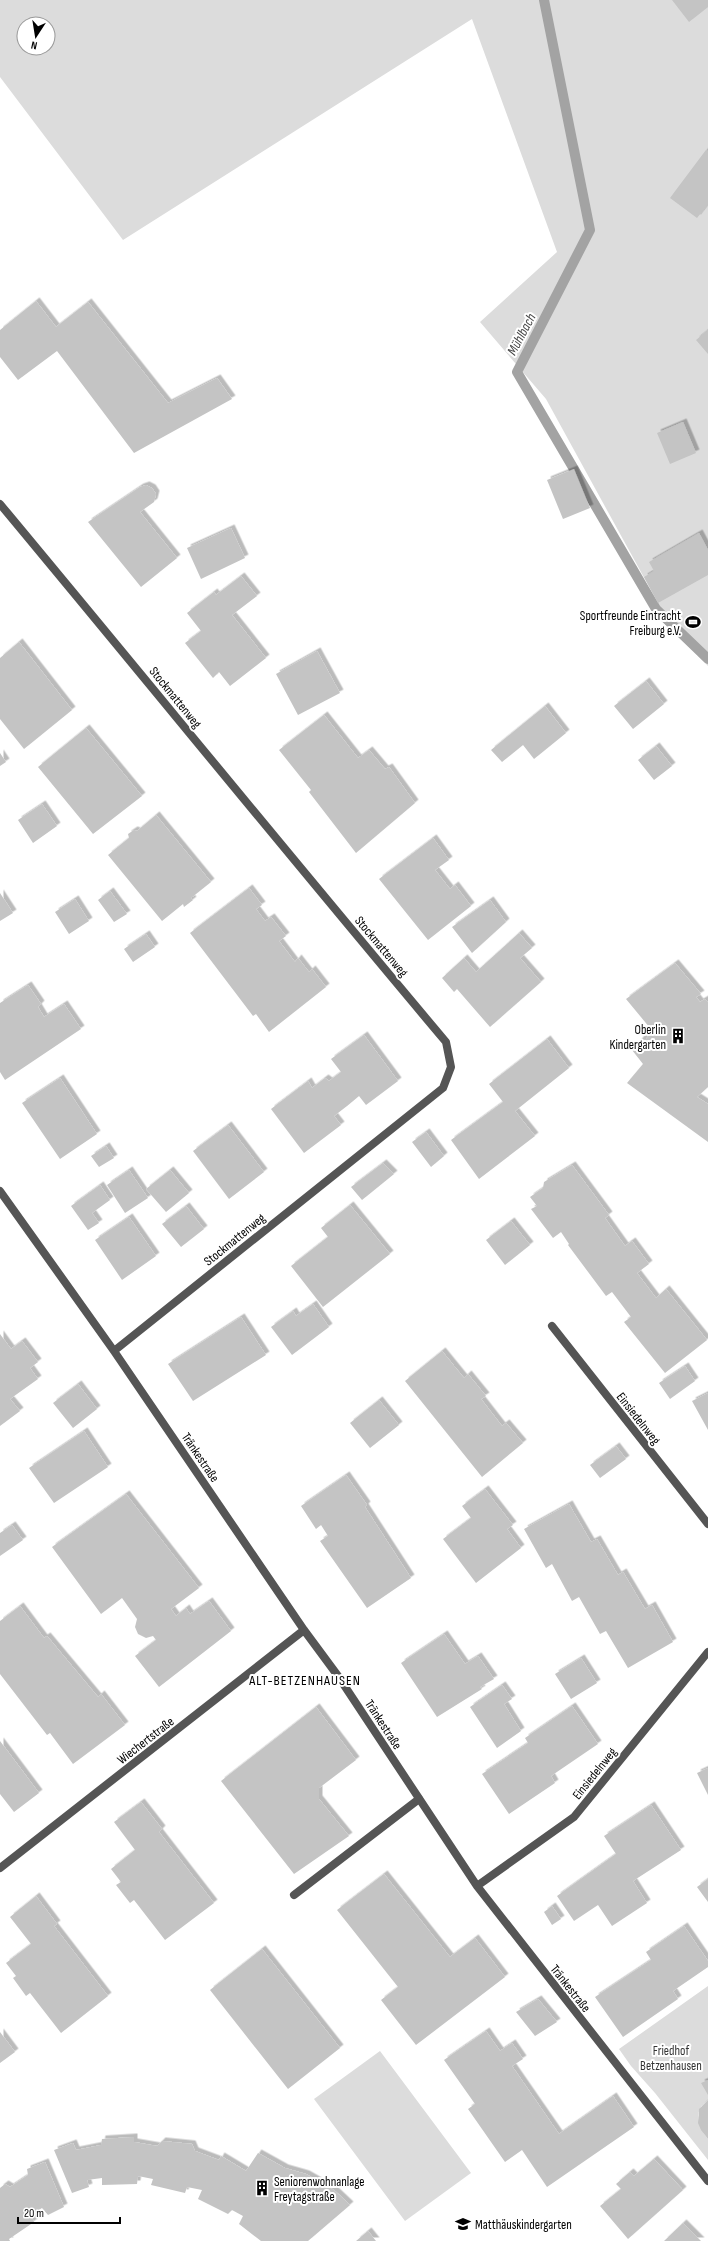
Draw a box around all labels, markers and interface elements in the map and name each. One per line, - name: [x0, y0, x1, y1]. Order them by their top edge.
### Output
- north arrow: [16, 16, 56, 56]
- text: N: [30, 38, 38, 52]
- water label: Mühlbach: [503, 310, 540, 358]
- place label: Sportfreunde Eintracht Freiburg e.V.: [580, 608, 681, 639]
- sports icon: Sportfreunde Eintracht Freiburg e.V.: [684, 613, 702, 631]
- street label: Stockmattenweg: [146, 664, 205, 732]
- street label: Stockmattenweg: [351, 913, 411, 980]
- place label: Oberlin Kindergarten: [610, 1022, 666, 1053]
- building icon: Oberlin Kindergarten: [669, 1027, 687, 1045]
- street label: Stockmattenweg: [201, 1210, 269, 1269]
- street label: Einsiedelnweg: [613, 1389, 664, 1448]
- street label: Tränkestraße: [178, 1430, 223, 1485]
- district label: ALT-BETZENHAUSEN: [248, 1672, 361, 1689]
- street label: Tränkestraße: [361, 1697, 405, 1752]
- street label: Wiechertstraße: [114, 1714, 177, 1768]
- street label: Einsiedelnweg: [569, 1745, 620, 1803]
- street label: Tränkestraße: [547, 1962, 594, 2016]
- park label: Friedhof Betzenhausen: [640, 2043, 702, 2074]
- place label: Seniorenwohnanlage Freytagstraße: [274, 2174, 365, 2205]
- building icon: Seniorenwohnanlage Freytagstraße: [253, 2179, 271, 2197]
- scale bar: [18, 2199, 120, 2225]
- text: 20 m: [24, 2206, 44, 2221]
- school or university icon: Matthäuskindergarten: [454, 2215, 472, 2233]
- place label: Matthäuskindergarten: [475, 2217, 572, 2233]

